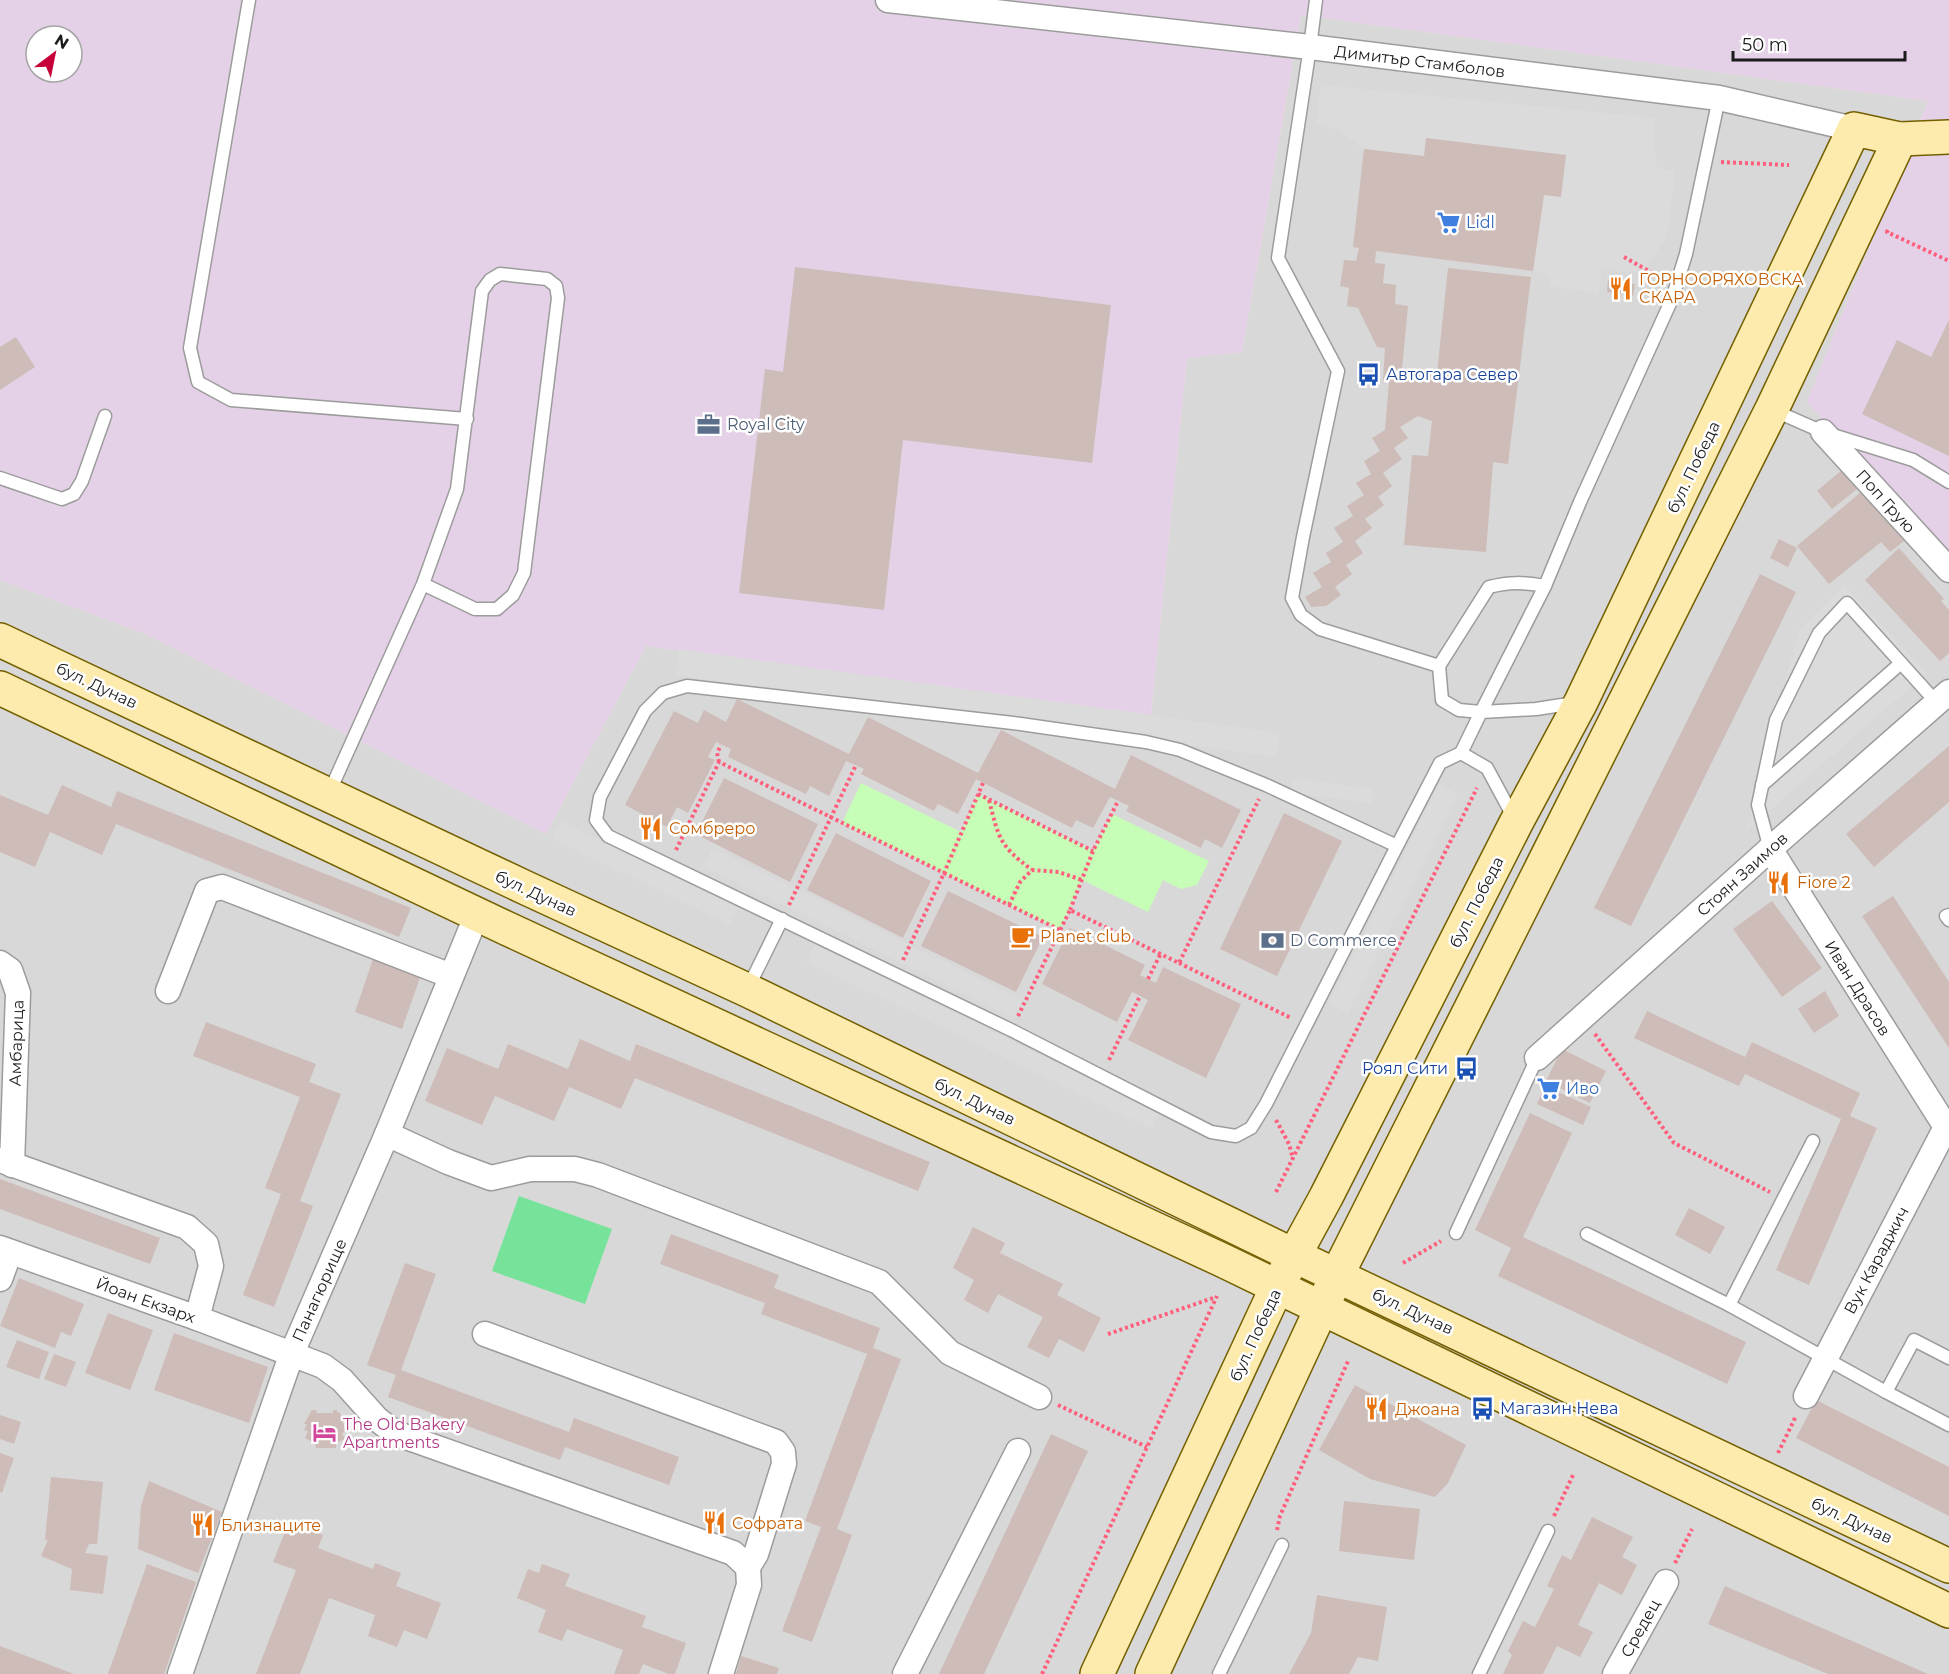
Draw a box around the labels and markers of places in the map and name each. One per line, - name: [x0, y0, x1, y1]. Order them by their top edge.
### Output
- supermarket icon: Lidl: [1435, 209, 1461, 235]
- place label: Lidl: [1466, 213, 1495, 232]
- place label: ГОРНООРЯХОВСКА СКАРА: [1639, 270, 1804, 307]
- restaurant icon: ГОРНООРЯХОВСКА СКАРА: [1608, 275, 1634, 301]
- bus stop icon: Автогара Север: [1355, 361, 1381, 387]
- place label: Автогара Север: [1386, 365, 1518, 384]
- office icon: Royal City: [696, 411, 722, 437]
- place label: Royal City: [727, 415, 805, 434]
- restaurant icon: Сомбреро: [638, 815, 664, 841]
- place label: Сомбреро: [669, 819, 755, 838]
- restaurant icon: Fiore 2: [1766, 869, 1792, 895]
- place label: Fiore 2: [1797, 873, 1851, 892]
- cafe icon: Planet club: [1009, 923, 1035, 949]
- place label: Planet club: [1040, 927, 1131, 946]
- bank icon: D Commerce: [1259, 927, 1285, 953]
- place label: D Commerce: [1290, 931, 1397, 950]
- bus stop icon: Роял Сити: [1453, 1055, 1479, 1081]
- place label: Роял Сити: [1362, 1059, 1448, 1078]
- supermarket icon: Иво: [1535, 1075, 1561, 1101]
- place label: Иво: [1566, 1079, 1599, 1098]
- bus stop icon: Магазин Нева: [1469, 1395, 1495, 1421]
- restaurant icon: Джоана: [1364, 1396, 1390, 1422]
- place label: Магазин Нева: [1500, 1399, 1618, 1418]
- place label: Джоана: [1395, 1400, 1460, 1419]
- place label: The Old Bakery Apartments: [343, 1415, 465, 1452]
- hotel icon: The Old Bakery Apartments: [312, 1420, 338, 1446]
- restaurant icon: Софрата: [701, 1510, 727, 1536]
- restaurant icon: Близнаците: [190, 1512, 216, 1538]
- place label: Софрата: [732, 1514, 803, 1533]
- place label: Близнаците: [221, 1516, 321, 1535]

